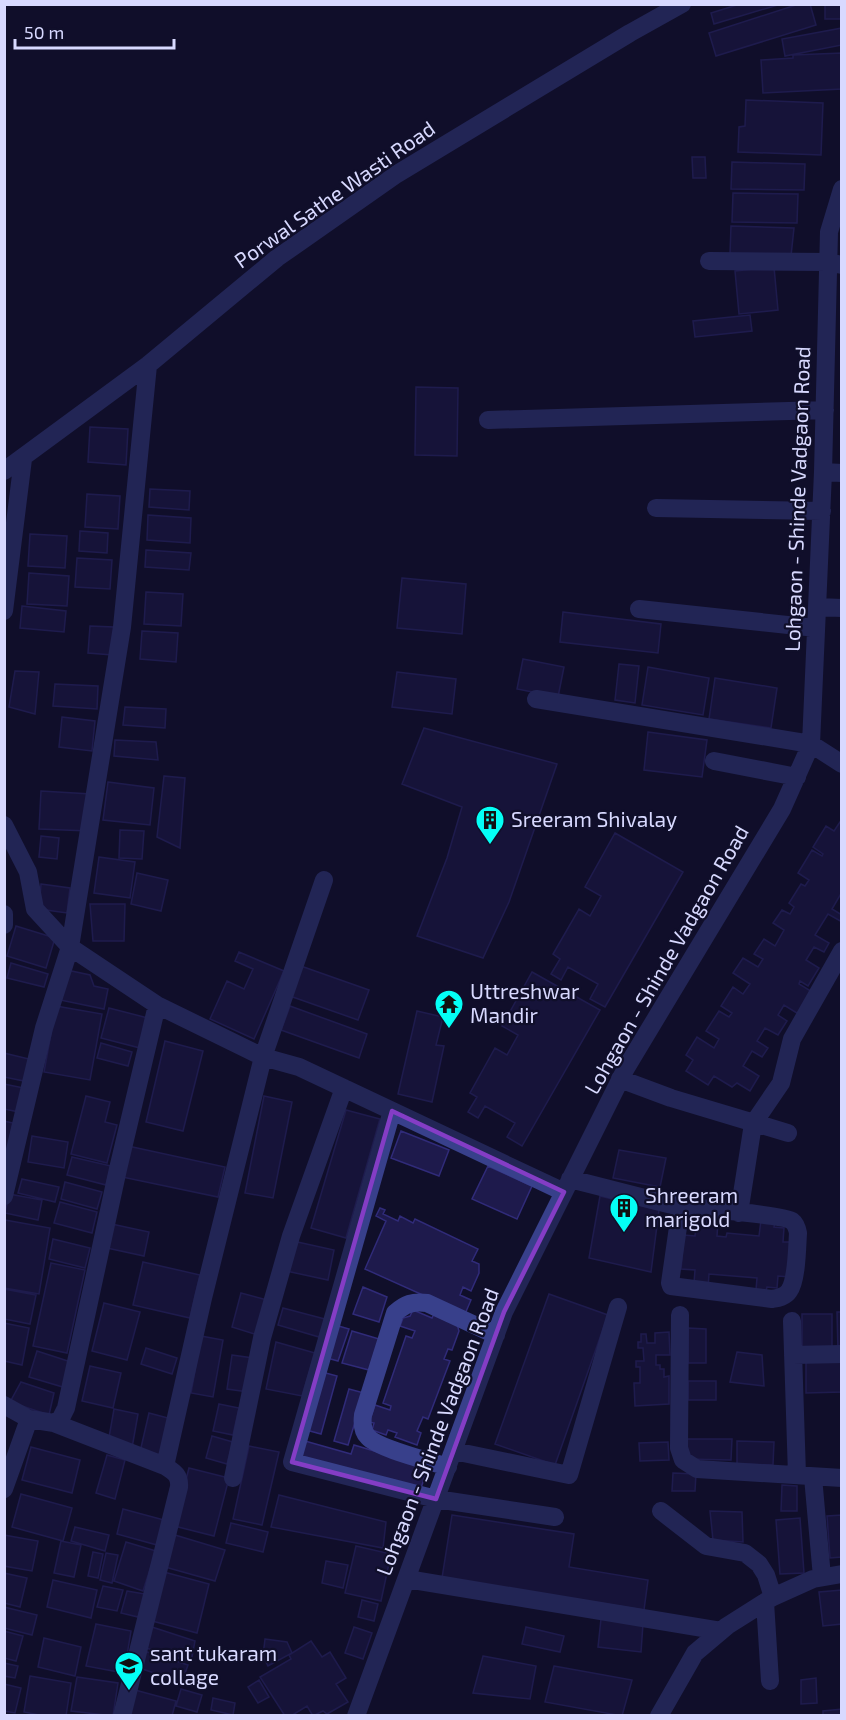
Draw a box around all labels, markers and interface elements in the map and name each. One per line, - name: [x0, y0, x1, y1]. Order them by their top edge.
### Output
- scale bar: [15, 12, 174, 50]
- text: 50 m: [24, 21, 64, 43]
- street label: Porwal Sathe Wasti Road: [229, 115, 439, 273]
- street label: Lohgaon - Shinde Vadgaon Road: [779, 346, 814, 652]
- building icon: Sreeram Shivalay: [474, 804, 506, 846]
- place label: Sreeram Shivalay: [511, 806, 677, 831]
- street label: Lohgaon - Shinde Vadgaon Road: [578, 821, 753, 1098]
- place label: Uttreshwar Mandir: [470, 978, 580, 1027]
- temple icon: Uttreshwar Mandir: [433, 988, 465, 1030]
- place label: Shreeram marigold: [645, 1182, 738, 1231]
- building icon: Shreeram marigold: [608, 1192, 640, 1234]
- street label: Lohgaon - Shinde Vadgaon Road: [370, 1284, 503, 1579]
- place label: sant tukaram collage: [150, 1640, 277, 1689]
- school or university icon: sant tukaram collage: [113, 1650, 145, 1692]

